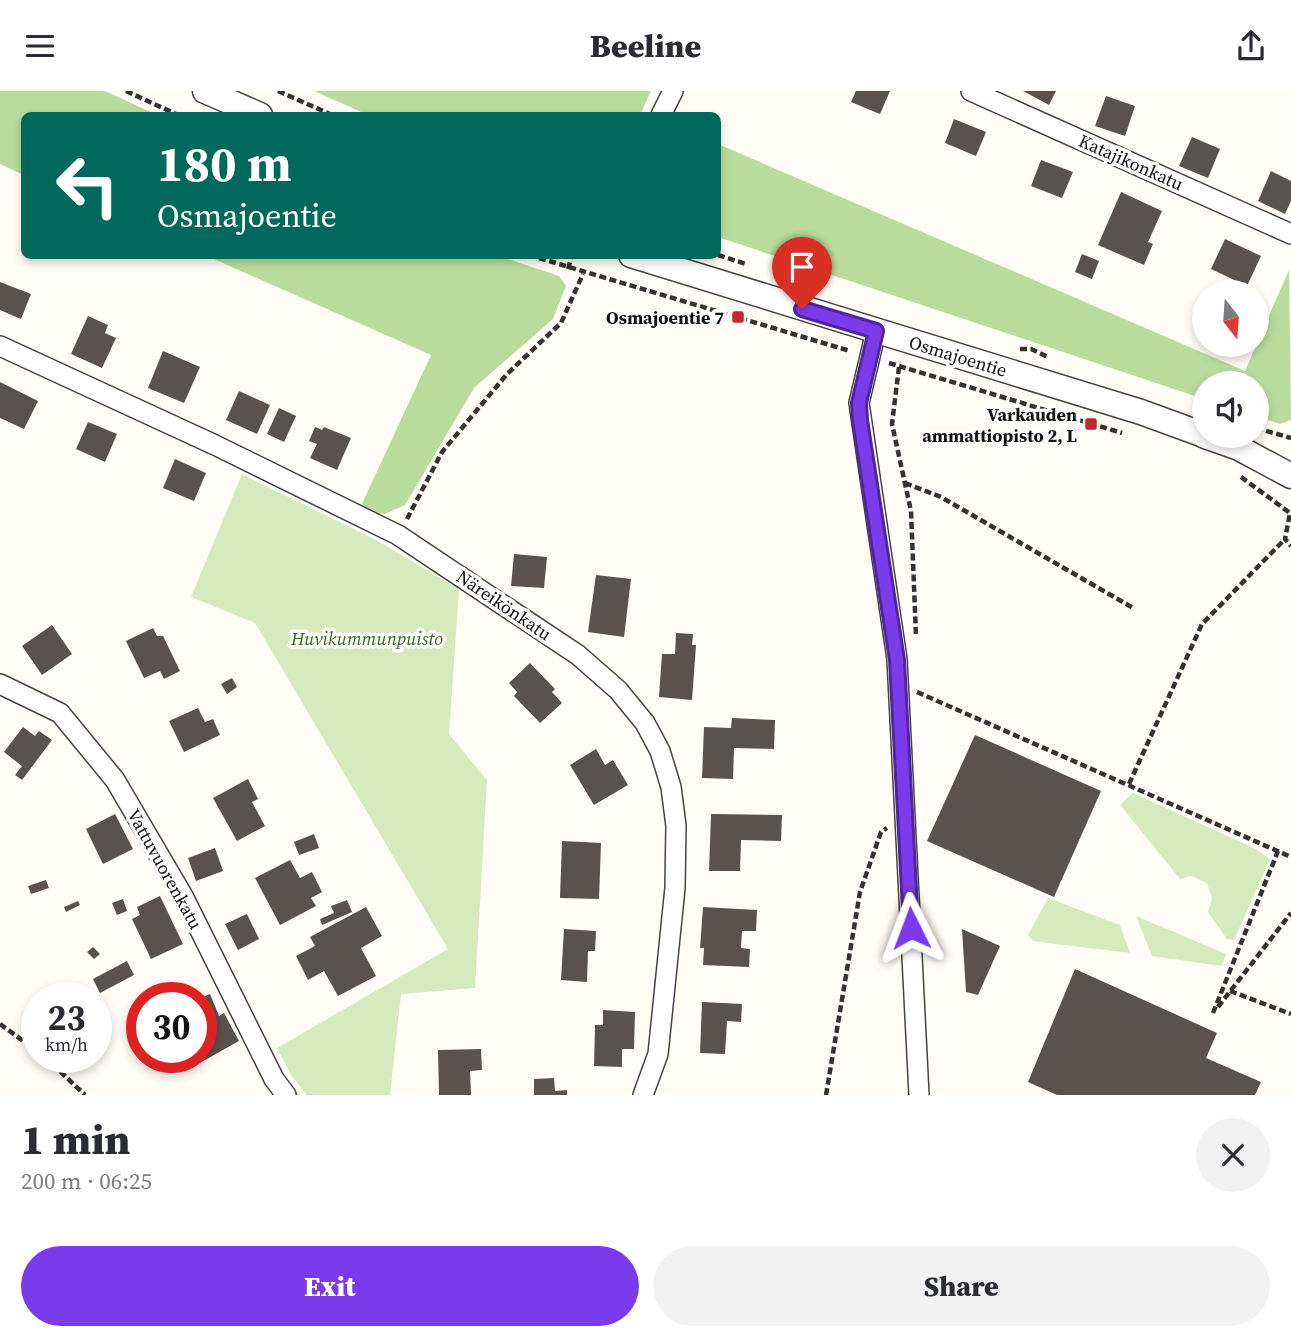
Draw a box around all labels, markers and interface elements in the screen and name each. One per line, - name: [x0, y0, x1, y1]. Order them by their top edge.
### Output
- text: Beeline: [590, 24, 701, 68]
- icon: menu: [21, 27, 59, 65]
- icon: share: [1232, 27, 1270, 65]
- street label: Katajikonkatu: [1075, 128, 1187, 196]
- text: 180 m: [157, 130, 292, 197]
- icon: left: [42, 140, 133, 231]
- text: Osmajoentie: [157, 194, 337, 238]
- pin: [772, 237, 832, 309]
- icon: arrive: [783, 248, 821, 286]
- north arrow: [1192, 280, 1269, 357]
- map controls: [1192, 280, 1269, 448]
- place label: Osmajoentie 7: [606, 305, 724, 330]
- marker: Osmajoentie 7: [730, 309, 746, 325]
- street label: Osmajoentie: [906, 329, 1010, 383]
- button: sound: [1192, 371, 1269, 448]
- place label: Varkauden ammattiopisto 2, L: [922, 402, 1078, 448]
- marker: Varkauden ammattiopisto 2, L: [1083, 416, 1099, 432]
- street label: Näreikönkatu: [452, 564, 556, 646]
- park label: Huvikummunpuisto: [290, 626, 443, 651]
- street label: Vattuvuorenkatu: [122, 804, 208, 934]
- position arrow: [874, 891, 948, 965]
- speed limit sign: 30: [126, 982, 217, 1073]
- text: 23: [48, 994, 85, 1042]
- text: km/h: [45, 1032, 88, 1057]
- text: 1 min: [21, 1110, 131, 1168]
- button: close: [1196, 1118, 1270, 1192]
- text: 200 m · 06:25: [21, 1165, 152, 1197]
- button: Exit: [21, 1246, 639, 1326]
- button: Share: [653, 1246, 1270, 1326]

